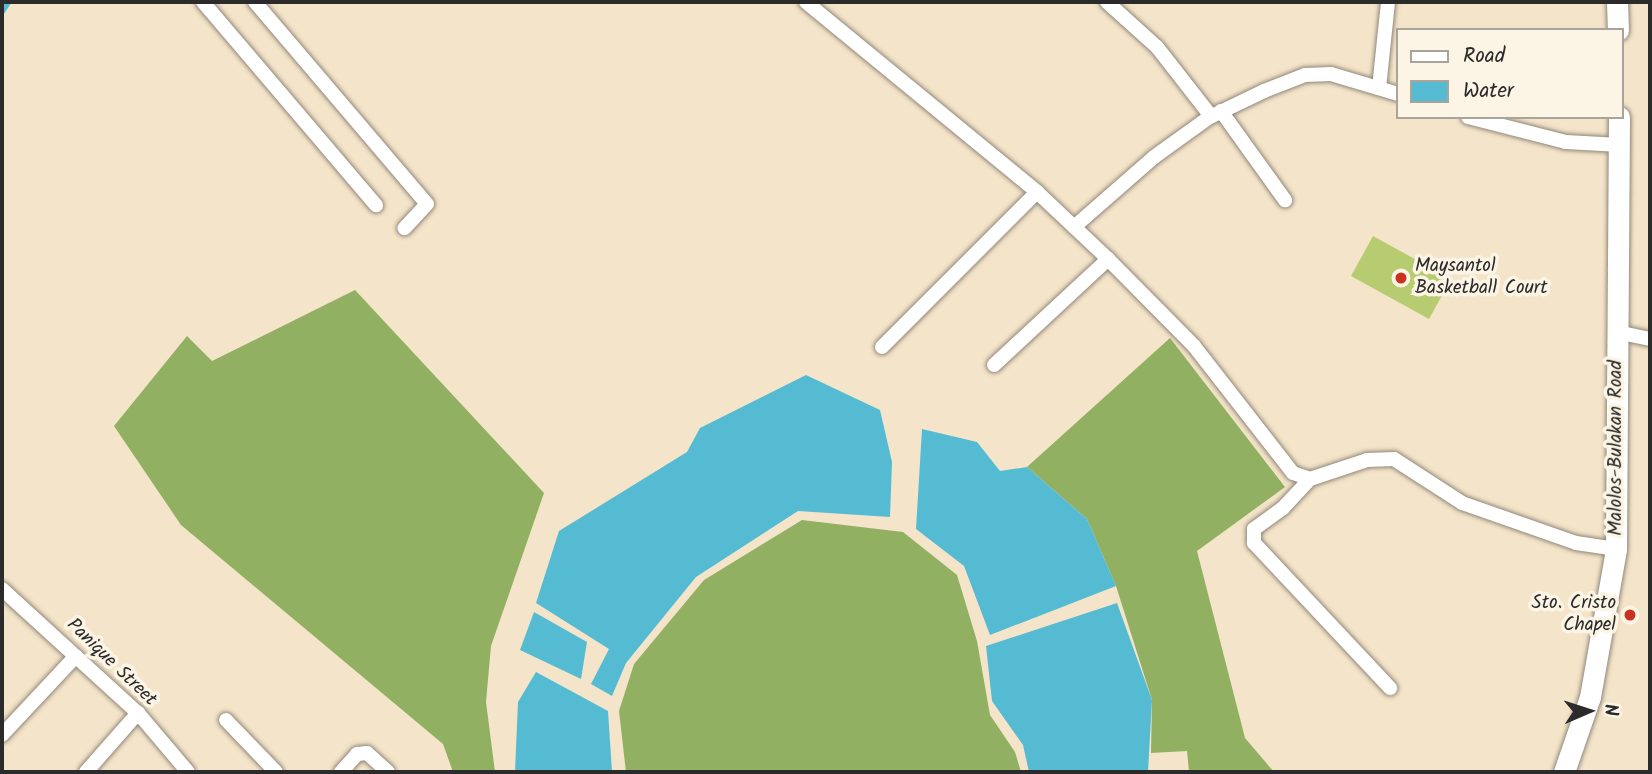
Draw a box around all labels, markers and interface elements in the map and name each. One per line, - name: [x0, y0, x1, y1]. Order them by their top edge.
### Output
- legend: [1396, 28, 1624, 119]
- text: Road: [1463, 40, 1505, 73]
- text: Water: [1463, 75, 1514, 108]
- place label: Maysantol Basketball Court: [1415, 256, 1548, 300]
- marker: Maysantol Basketball Court: [1393, 270, 1409, 286]
- street label: Malolos-Bulakan Road: [1606, 360, 1628, 536]
- place label: Sto. Cristo Chapel: [1532, 593, 1616, 637]
- marker: Sto. Cristo Chapel: [1622, 607, 1638, 623]
- street label: Panique Street: [61, 614, 161, 712]
- north arrow: [1554, 676, 1624, 746]
- text: N: [1595, 703, 1625, 717]

